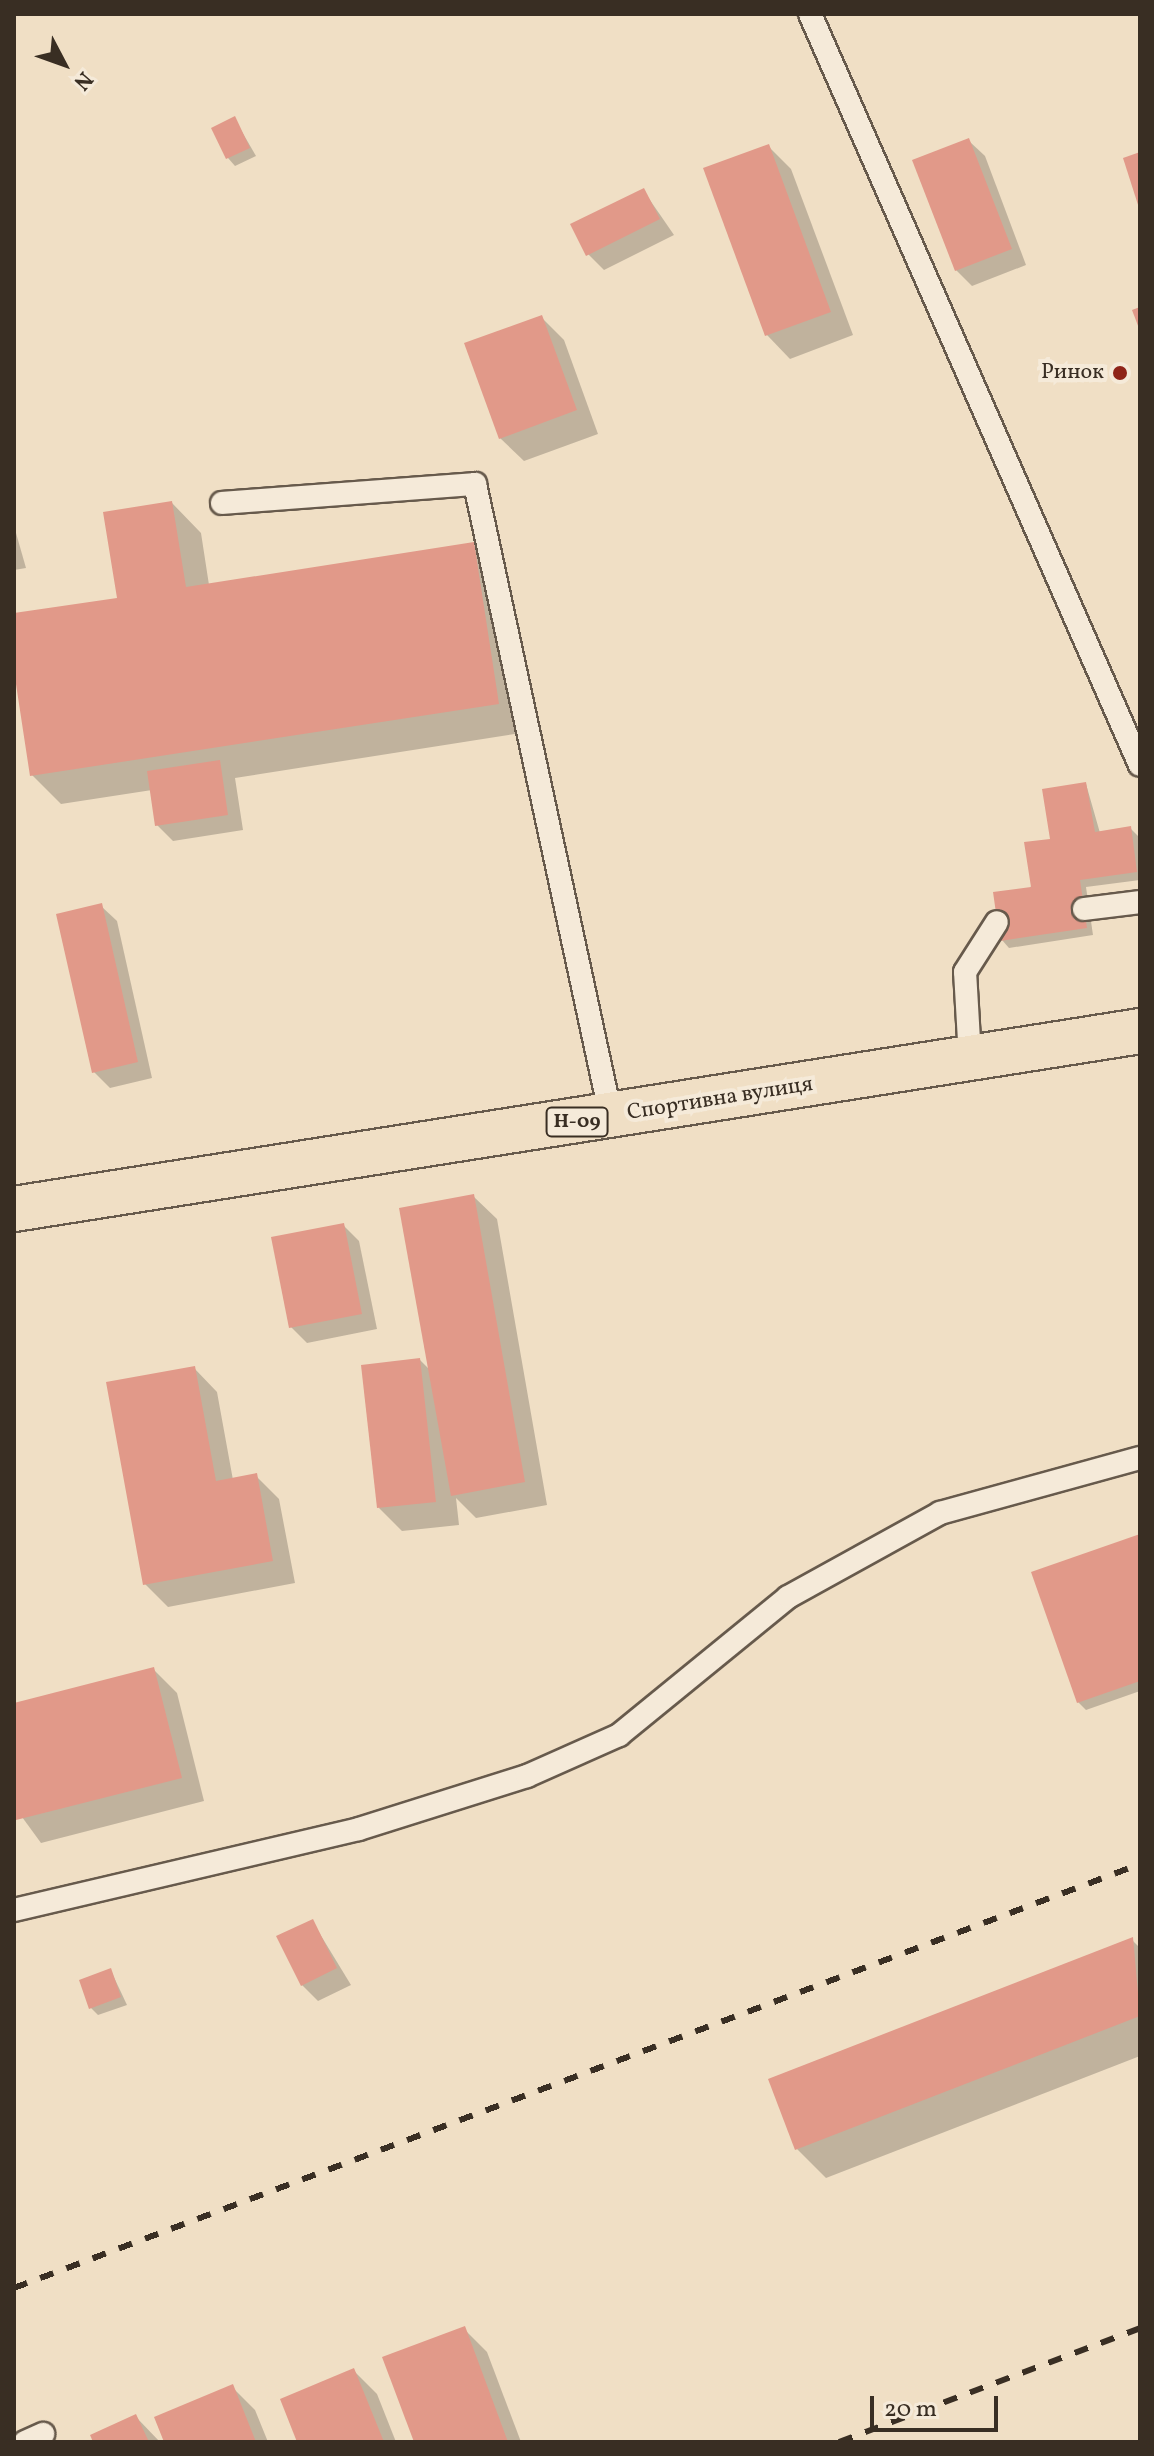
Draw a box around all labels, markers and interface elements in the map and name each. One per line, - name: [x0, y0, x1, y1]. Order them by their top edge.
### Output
- north arrow: [24, 24, 104, 104]
- text: N: [66, 64, 99, 96]
- place label: Ринок: [1041, 360, 1104, 386]
- marker: Ринок: [1111, 364, 1129, 382]
- street label: Спортивна вулиця: [625, 1071, 815, 1127]
- road number: Н-09: [545, 1106, 609, 1138]
- scale bar: [874, 2380, 1002, 2430]
- text: 20 m: [884, 2393, 937, 2427]

